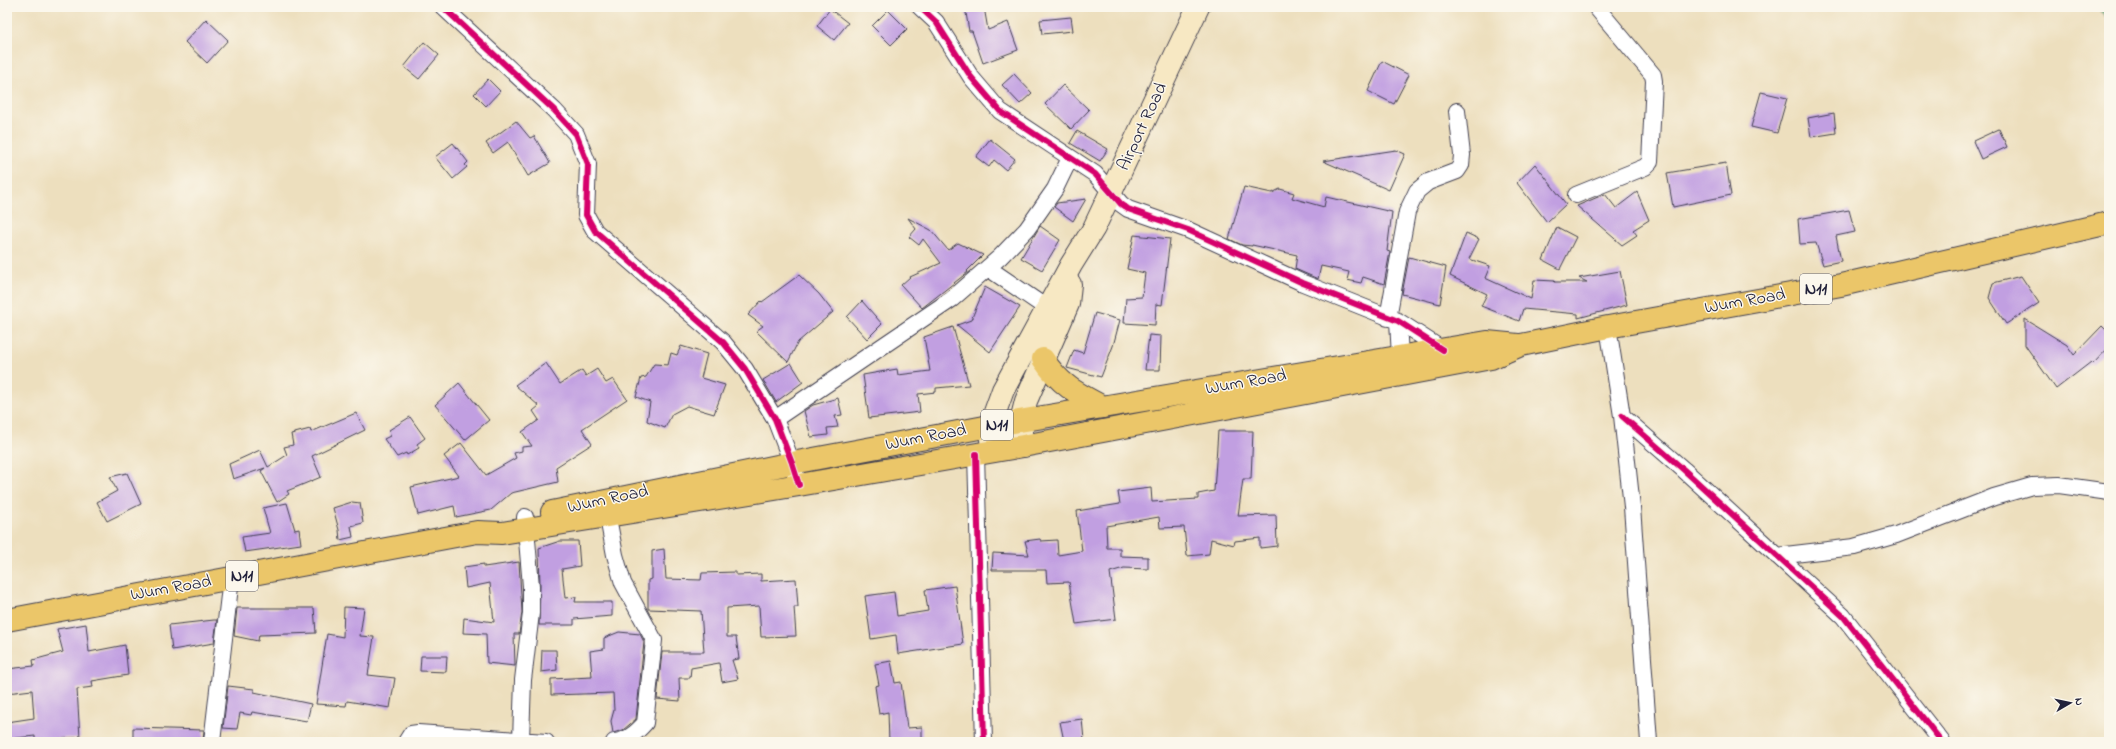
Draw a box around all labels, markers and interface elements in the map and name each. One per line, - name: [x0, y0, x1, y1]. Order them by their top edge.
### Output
- street label: Airport Road: [1111, 79, 1175, 175]
- road number: N11: [1800, 274, 1832, 304]
- street label: Wum Road: [1702, 282, 1788, 322]
- street label: Wum Road: [1203, 363, 1289, 403]
- road number: N11: [981, 410, 1013, 440]
- street label: Wum Road: [883, 417, 969, 459]
- street label: Wum Road: [565, 479, 651, 521]
- road number: N11: [226, 561, 258, 591]
- street label: Wum Road: [128, 569, 214, 609]
- north arrow: [2050, 683, 2090, 723]
- text: N: [2070, 697, 2087, 707]

